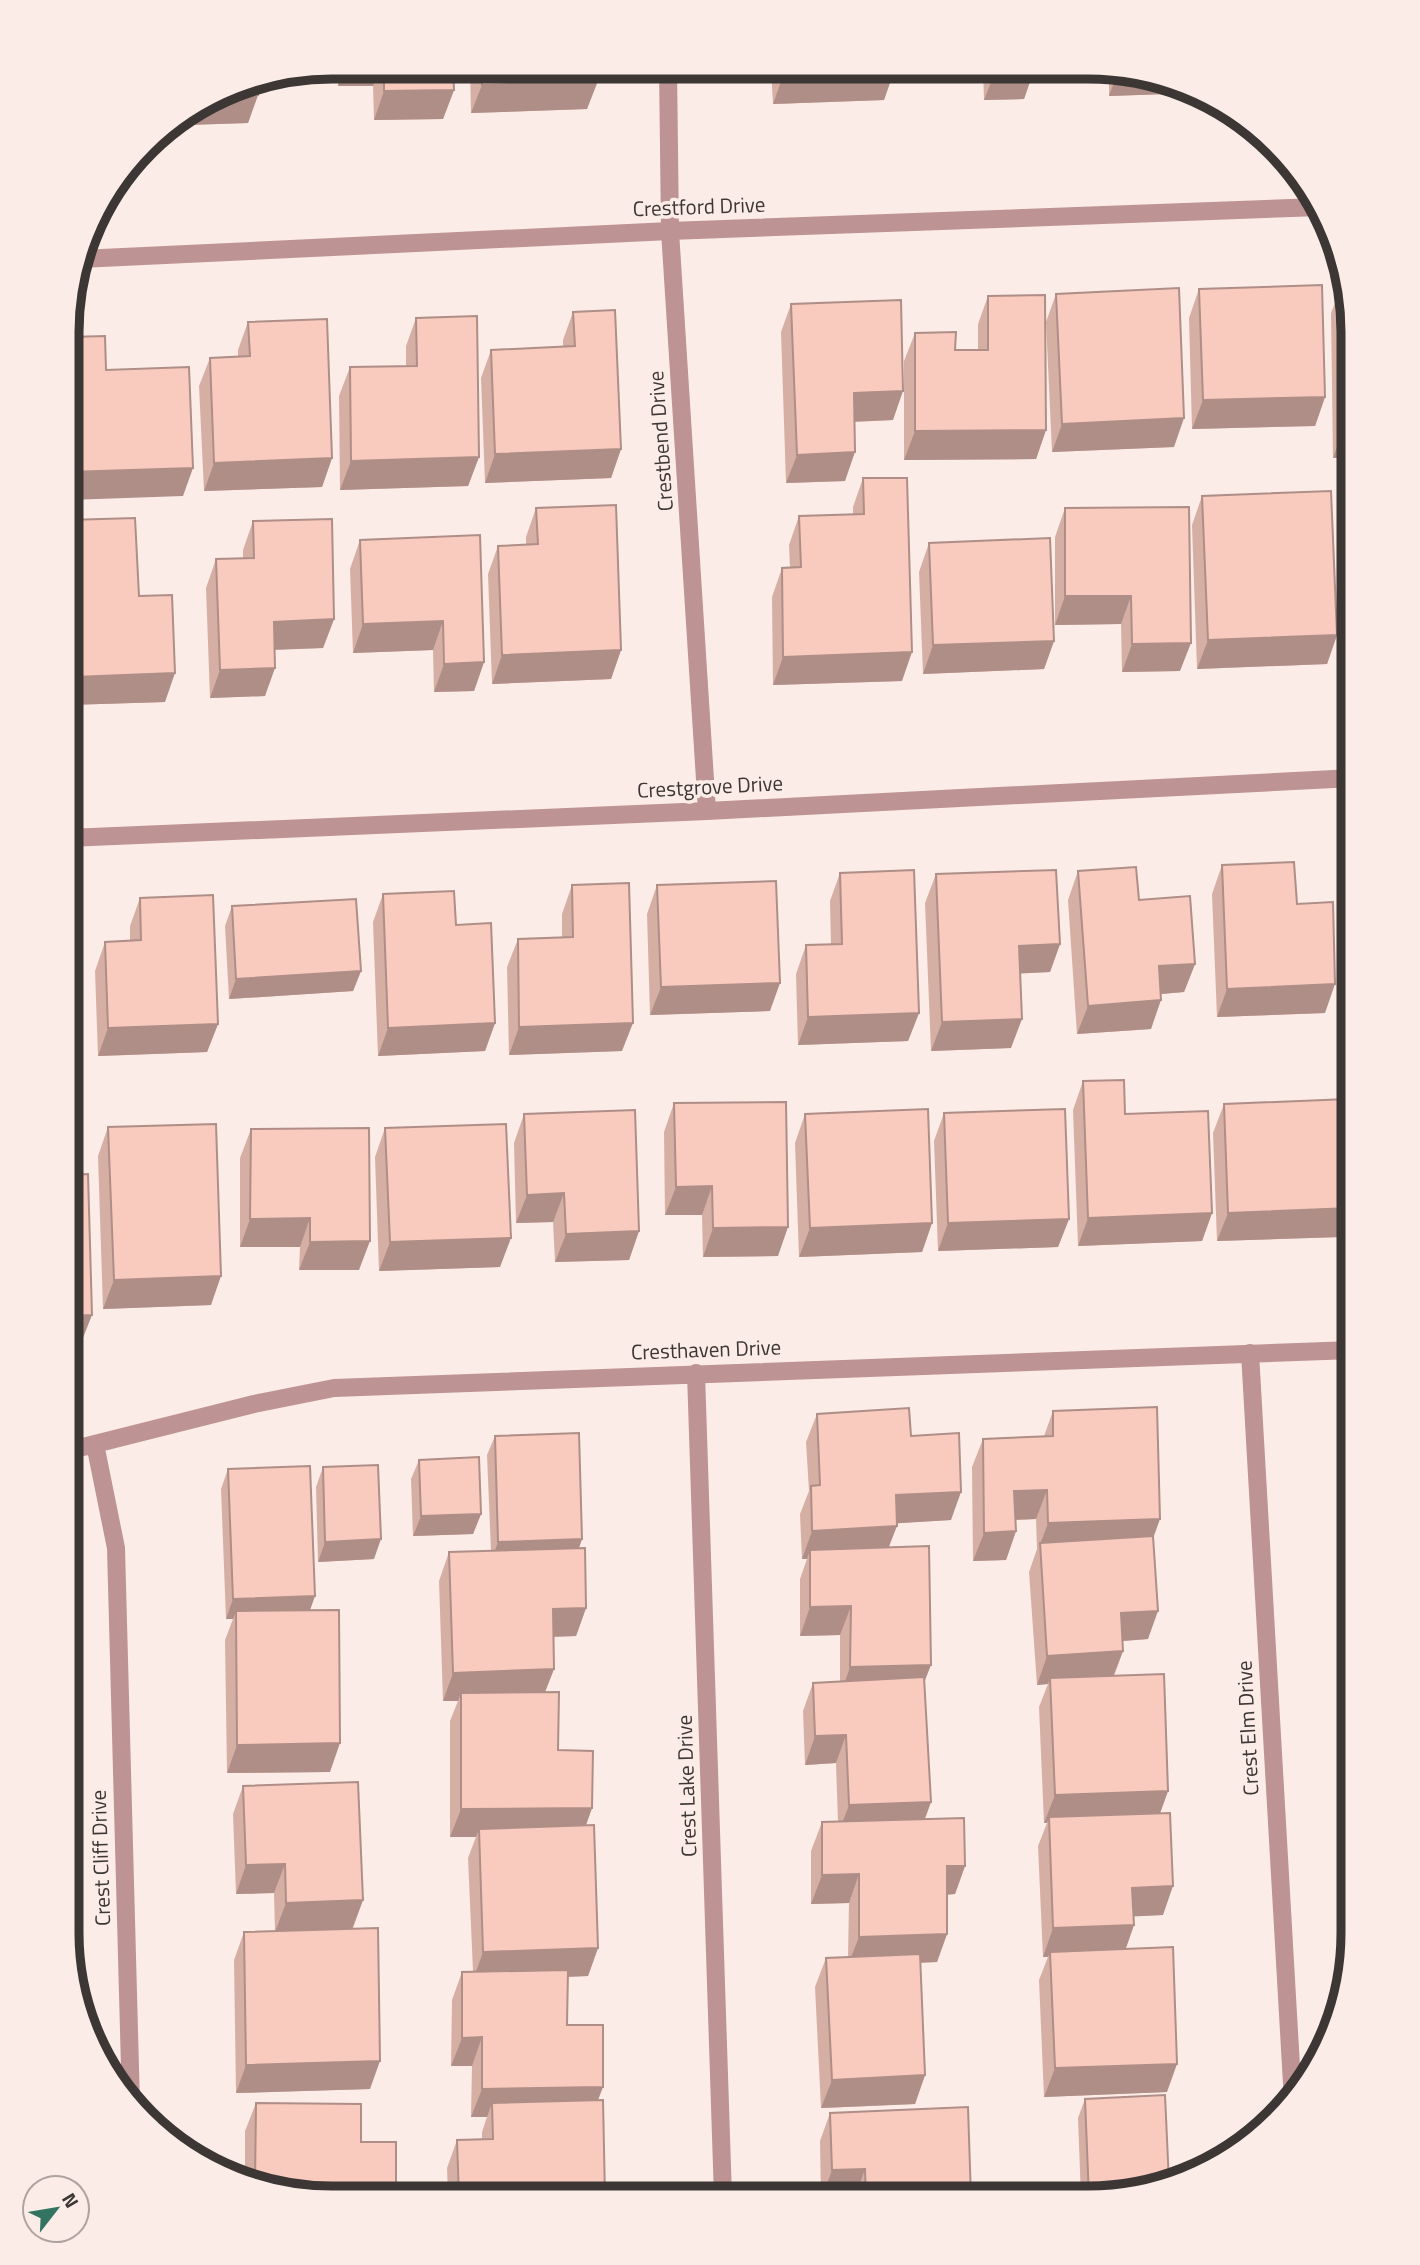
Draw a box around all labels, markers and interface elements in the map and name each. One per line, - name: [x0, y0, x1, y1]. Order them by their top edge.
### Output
- street label: Crestford Drive: [632, 188, 766, 224]
- street label: Crestbend Drive: [639, 370, 681, 512]
- street label: Crestgrove Drive: [636, 766, 784, 806]
- street label: Cresthaven Drive: [630, 1330, 782, 1368]
- street label: Crest Elm Drive: [1227, 1660, 1267, 1796]
- street label: Crest Lake Drive: [668, 1714, 704, 1858]
- street label: Crest Cliff Drive: [82, 1789, 118, 1927]
- north arrow: [21, 2174, 91, 2244]
- text: N: [55, 2187, 87, 2213]

